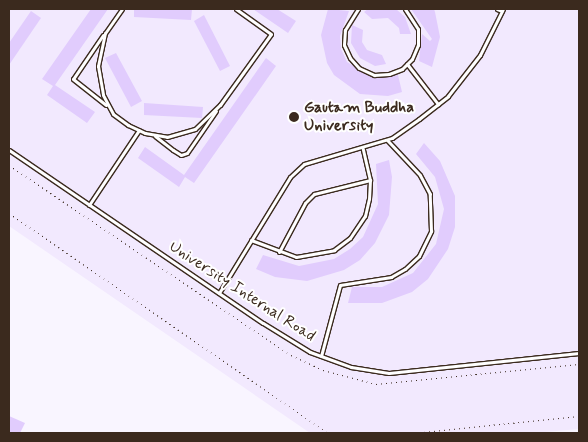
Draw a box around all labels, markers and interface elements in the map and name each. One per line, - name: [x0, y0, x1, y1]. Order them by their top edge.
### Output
- place label: Gautam Buddha University: [304, 98, 414, 136]
- marker: Gautam Buddha University: [288, 111, 300, 123]
- street label: University Internal Road: [166, 238, 318, 346]

